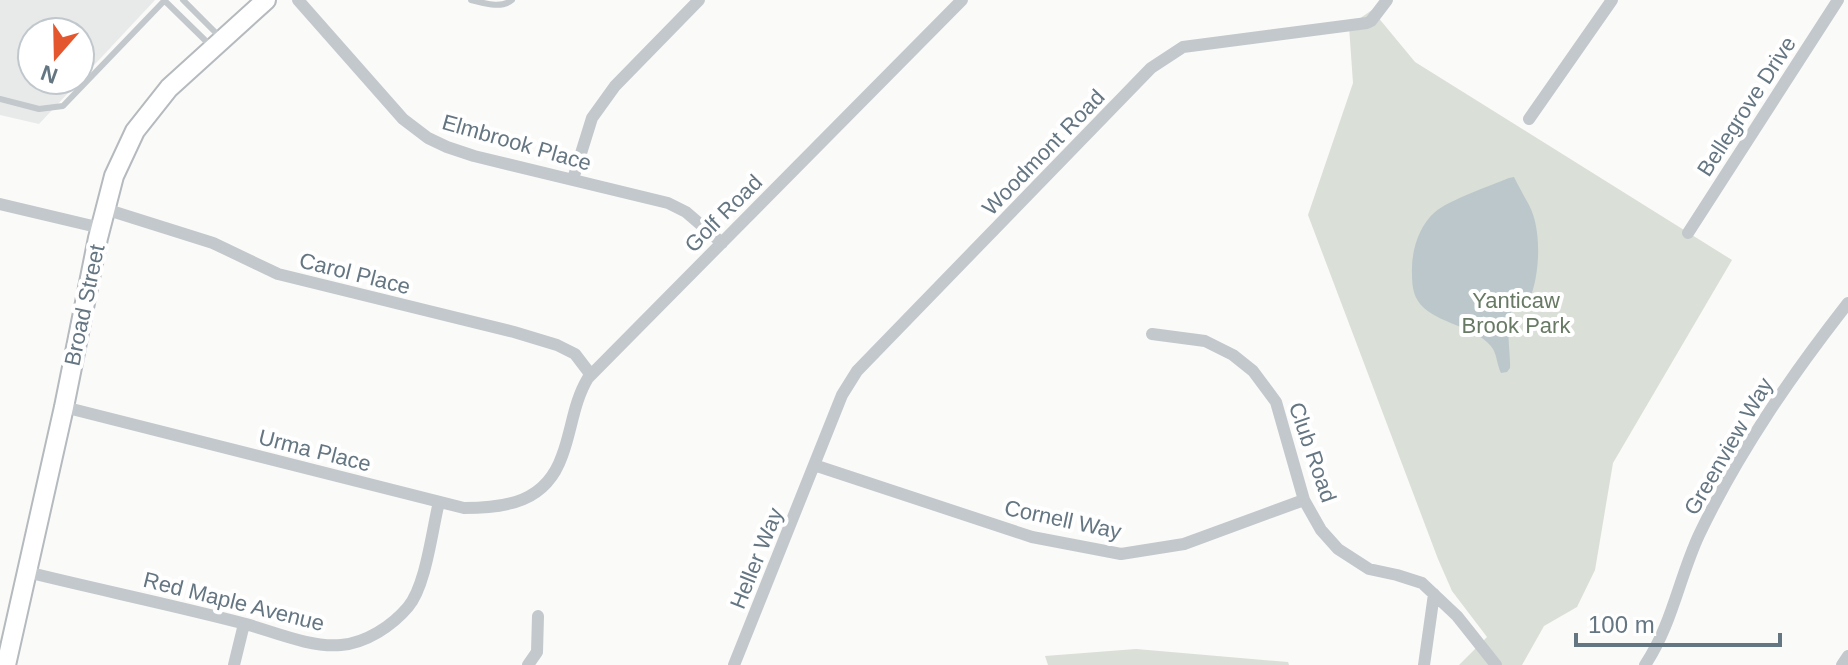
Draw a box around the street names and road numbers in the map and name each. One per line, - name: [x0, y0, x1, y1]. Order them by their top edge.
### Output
- street label: Bellegrove Drive: [1692, 32, 1801, 181]
- street label: Woodmont Road: [977, 84, 1110, 220]
- street label: Elmbrook Place: [439, 109, 594, 176]
- street label: Golf Road: [679, 169, 767, 257]
- street label: Broad Street: [59, 242, 110, 368]
- street label: Carol Place: [297, 248, 413, 299]
- street label: Greenview Way: [1679, 373, 1778, 519]
- street label: Club Road: [1284, 399, 1341, 505]
- street label: Urma Place: [256, 424, 374, 477]
- street label: Cornell Way: [1002, 495, 1124, 544]
- street label: Heller Way: [725, 504, 788, 612]
- street label: Red Maple Avenue: [141, 567, 327, 636]

